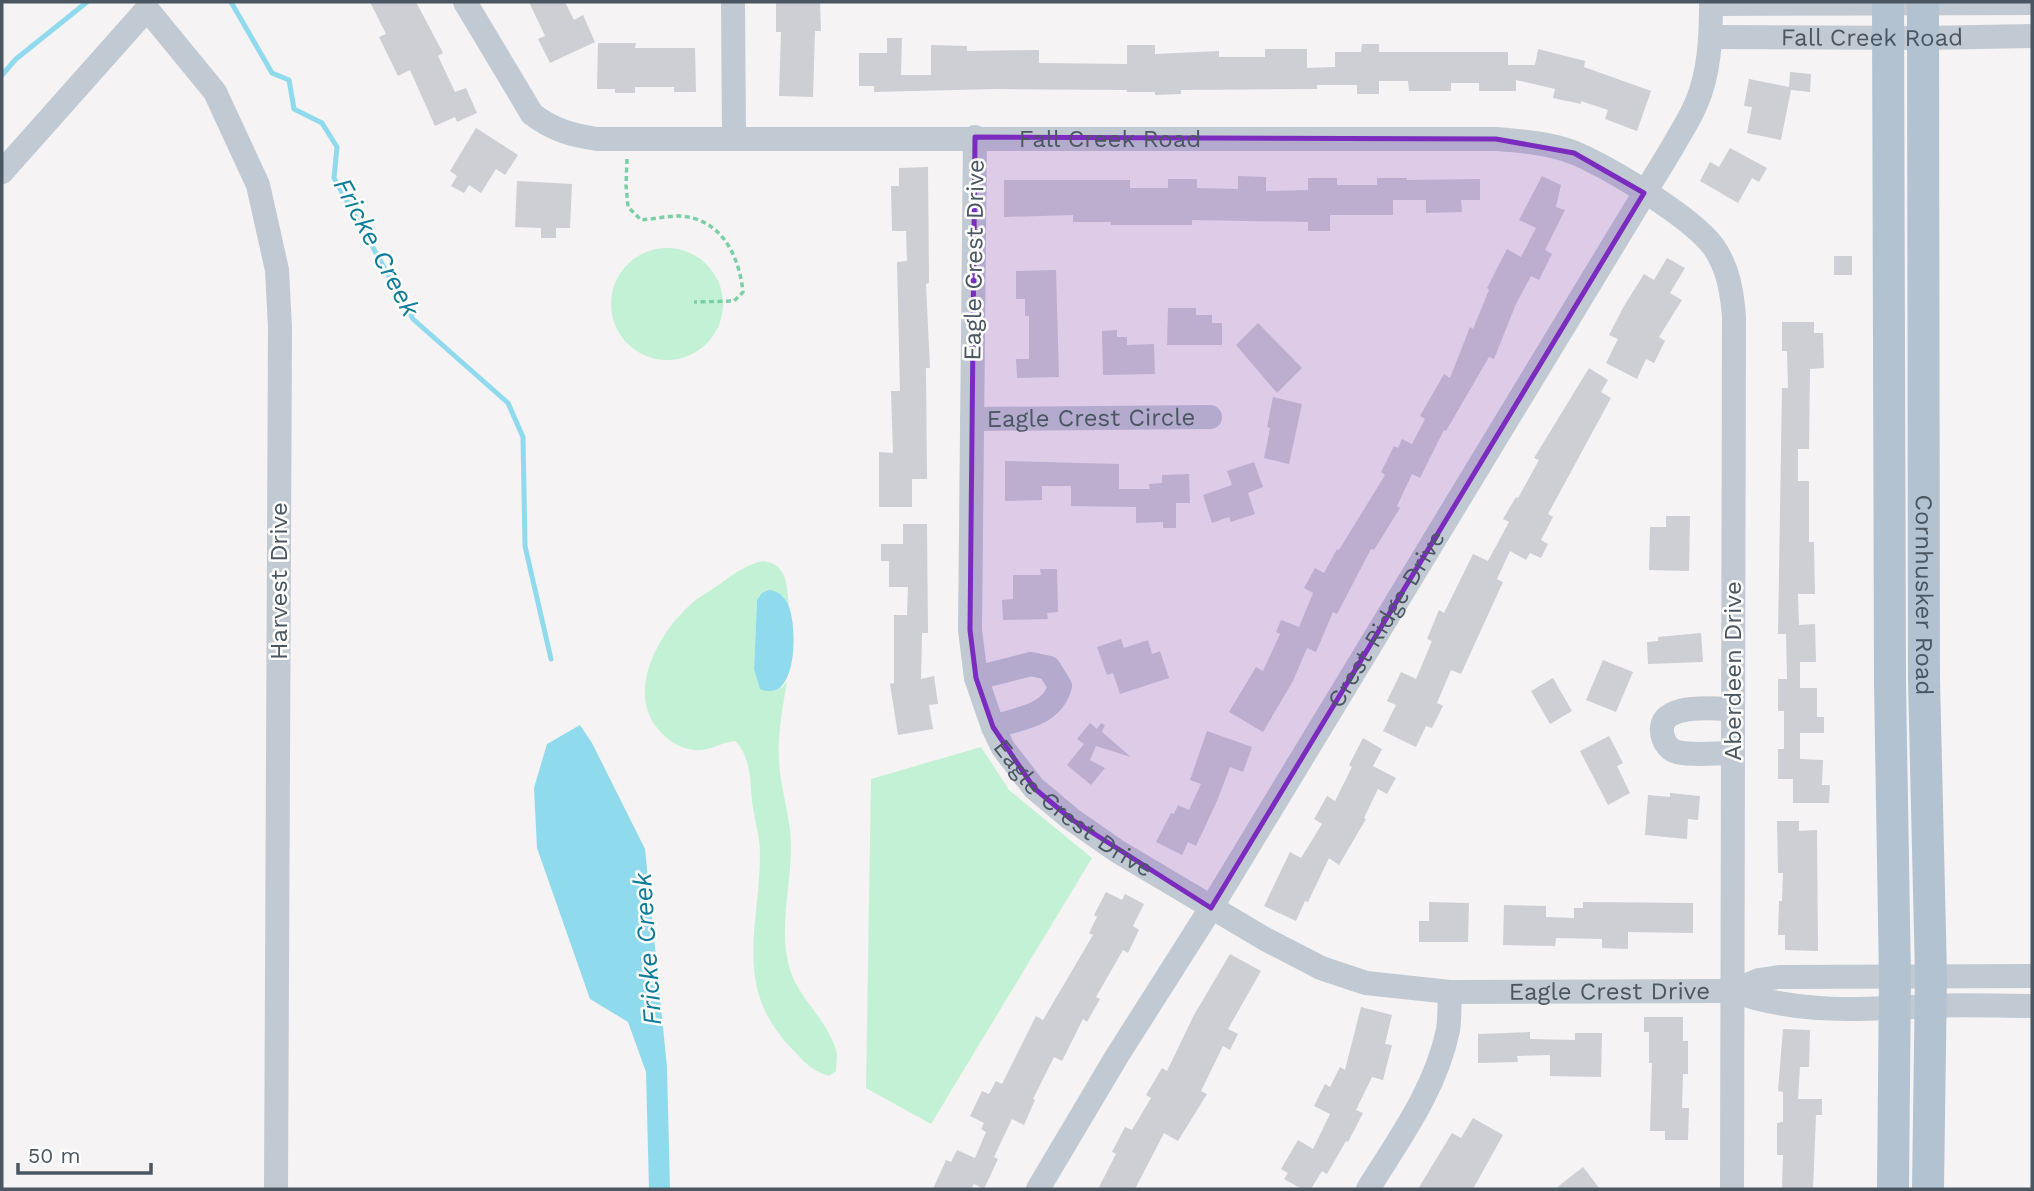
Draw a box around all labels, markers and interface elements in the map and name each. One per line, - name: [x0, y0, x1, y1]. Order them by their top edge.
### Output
- street label: Fall Creek Road: [1781, 23, 1964, 52]
- street label: Fall Creek Road: [1019, 125, 1201, 153]
- street label: Eagle Crest Drive: [958, 159, 990, 361]
- water label: Fricke Creek: [328, 172, 427, 322]
- street label: Eagle Crest Circle: [987, 403, 1195, 433]
- street label: Cornhusker Road: [1910, 494, 1938, 696]
- street label: Harvest Drive: [265, 502, 293, 660]
- street label: Crest Ridge Drive: [1322, 525, 1451, 713]
- street label: Aberdeen Drive: [1719, 581, 1747, 761]
- street label: Eagle Crest Drive: [987, 734, 1158, 883]
- water label: Fricke Creek: [627, 871, 667, 1026]
- street label: Eagle Crest Drive: [1509, 977, 1710, 1006]
- scale bar: [18, 1132, 150, 1176]
- text: 50 m: [28, 1143, 80, 1168]

